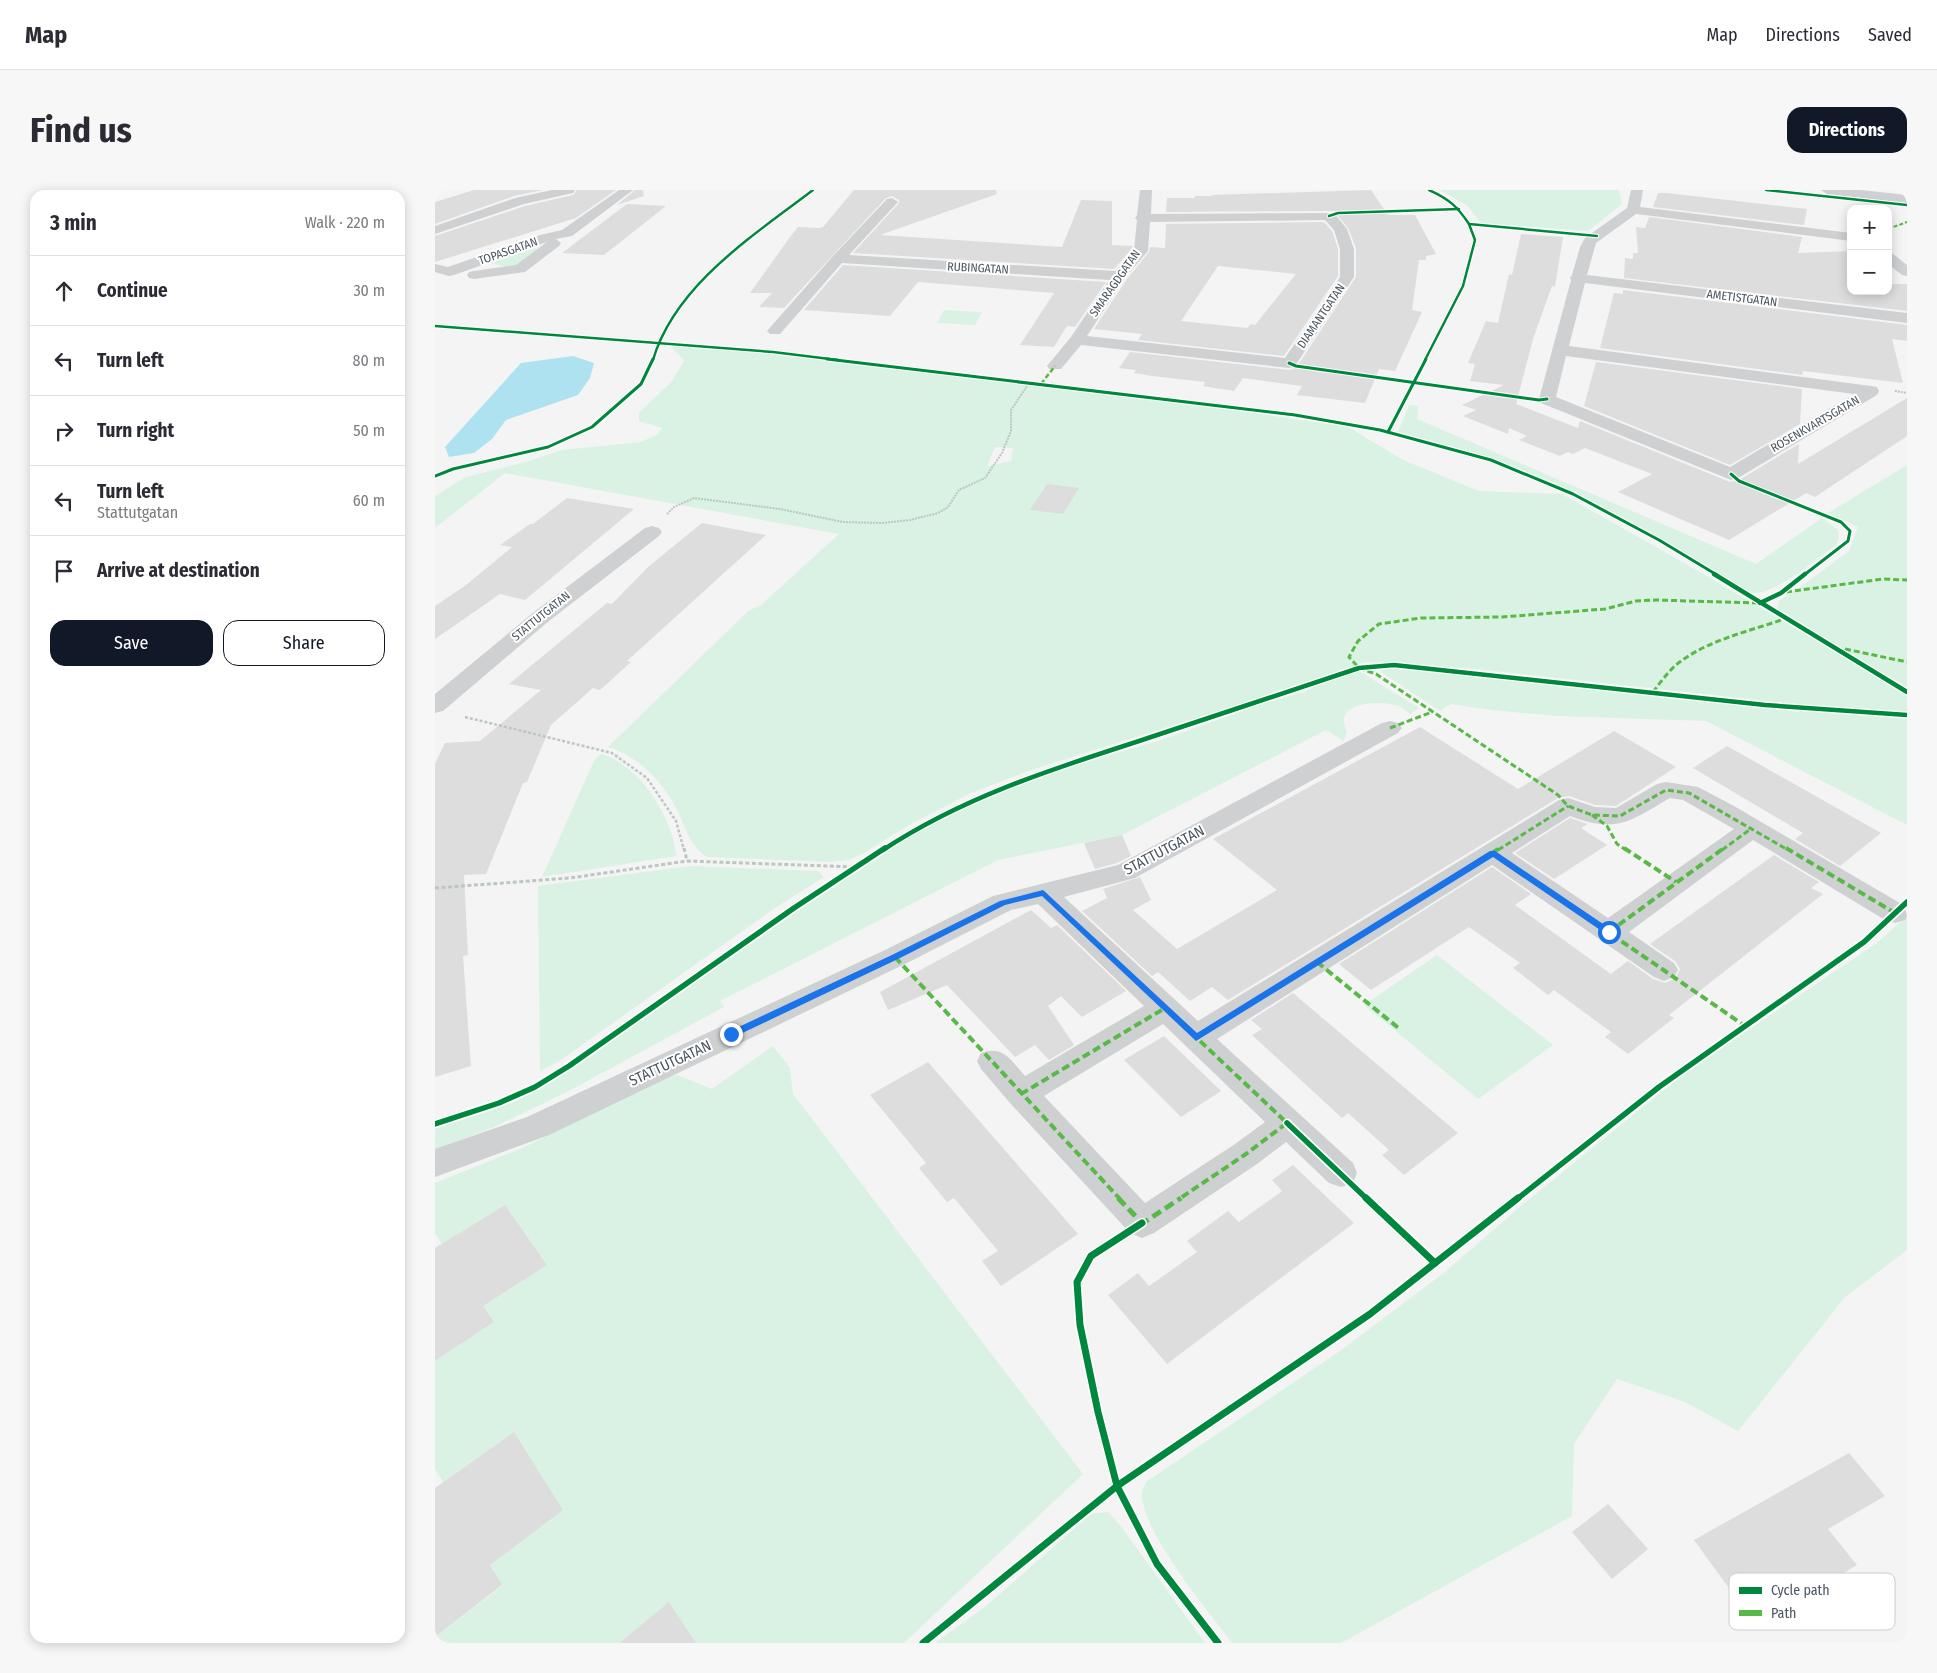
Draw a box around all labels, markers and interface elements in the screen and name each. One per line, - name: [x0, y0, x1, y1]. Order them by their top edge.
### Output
- text: Map: [25, 21, 67, 49]
- text: Map: [1706, 24, 1738, 46]
- text: Directions: [1766, 24, 1840, 46]
- text: Saved: [1868, 24, 1912, 46]
- button: Directions: [1787, 107, 1907, 153]
- text: Find us: [30, 109, 132, 151]
- map controls: [1847, 205, 1892, 295]
- button: +: [1847, 205, 1892, 250]
- text: 3 min: [50, 210, 97, 236]
- text: Walk · 220 m: [305, 213, 385, 232]
- street label: TOPASGATAN: [477, 234, 539, 268]
- street label: SMARAGDGATAN: [1087, 247, 1143, 319]
- button: −: [1847, 250, 1892, 295]
- street label: RUBINGATAN: [947, 259, 1009, 277]
- icon: ahead: [50, 277, 78, 305]
- text: Continue: [97, 279, 168, 302]
- text: 30 m: [353, 281, 385, 300]
- street label: DIAMANTGATAN: [1294, 281, 1348, 351]
- street label: AMETISTGATAN: [1706, 287, 1778, 309]
- icon: left: [50, 347, 78, 375]
- text: Turn left: [97, 349, 164, 372]
- text: 80 m: [353, 351, 385, 370]
- street label: ROSENKVARTSGATAN: [1768, 393, 1862, 455]
- icon: right: [50, 417, 78, 445]
- text: Turn right: [97, 419, 174, 442]
- text: 50 m: [353, 421, 385, 440]
- text: Turn left: [97, 480, 164, 503]
- icon: left: [50, 487, 78, 515]
- text: 60 m: [353, 491, 385, 510]
- text: Stattutgatan: [97, 503, 178, 522]
- icon: arrive: [50, 557, 78, 585]
- text: Arrive at destination: [97, 559, 260, 582]
- street label: STATTUTGATAN: [509, 588, 573, 644]
- button: Save: [50, 620, 213, 666]
- button: Share: [223, 620, 385, 666]
- street label: STATTUTGATAN: [1121, 821, 1207, 879]
- route start: [1598, 921, 1621, 944]
- route end: [720, 1023, 743, 1046]
- street label: STATTUTGATAN: [626, 1036, 714, 1090]
- legend: [1729, 1573, 1895, 1630]
- text: Cycle path: [1771, 1582, 1830, 1599]
- text: Path: [1771, 1605, 1796, 1622]

